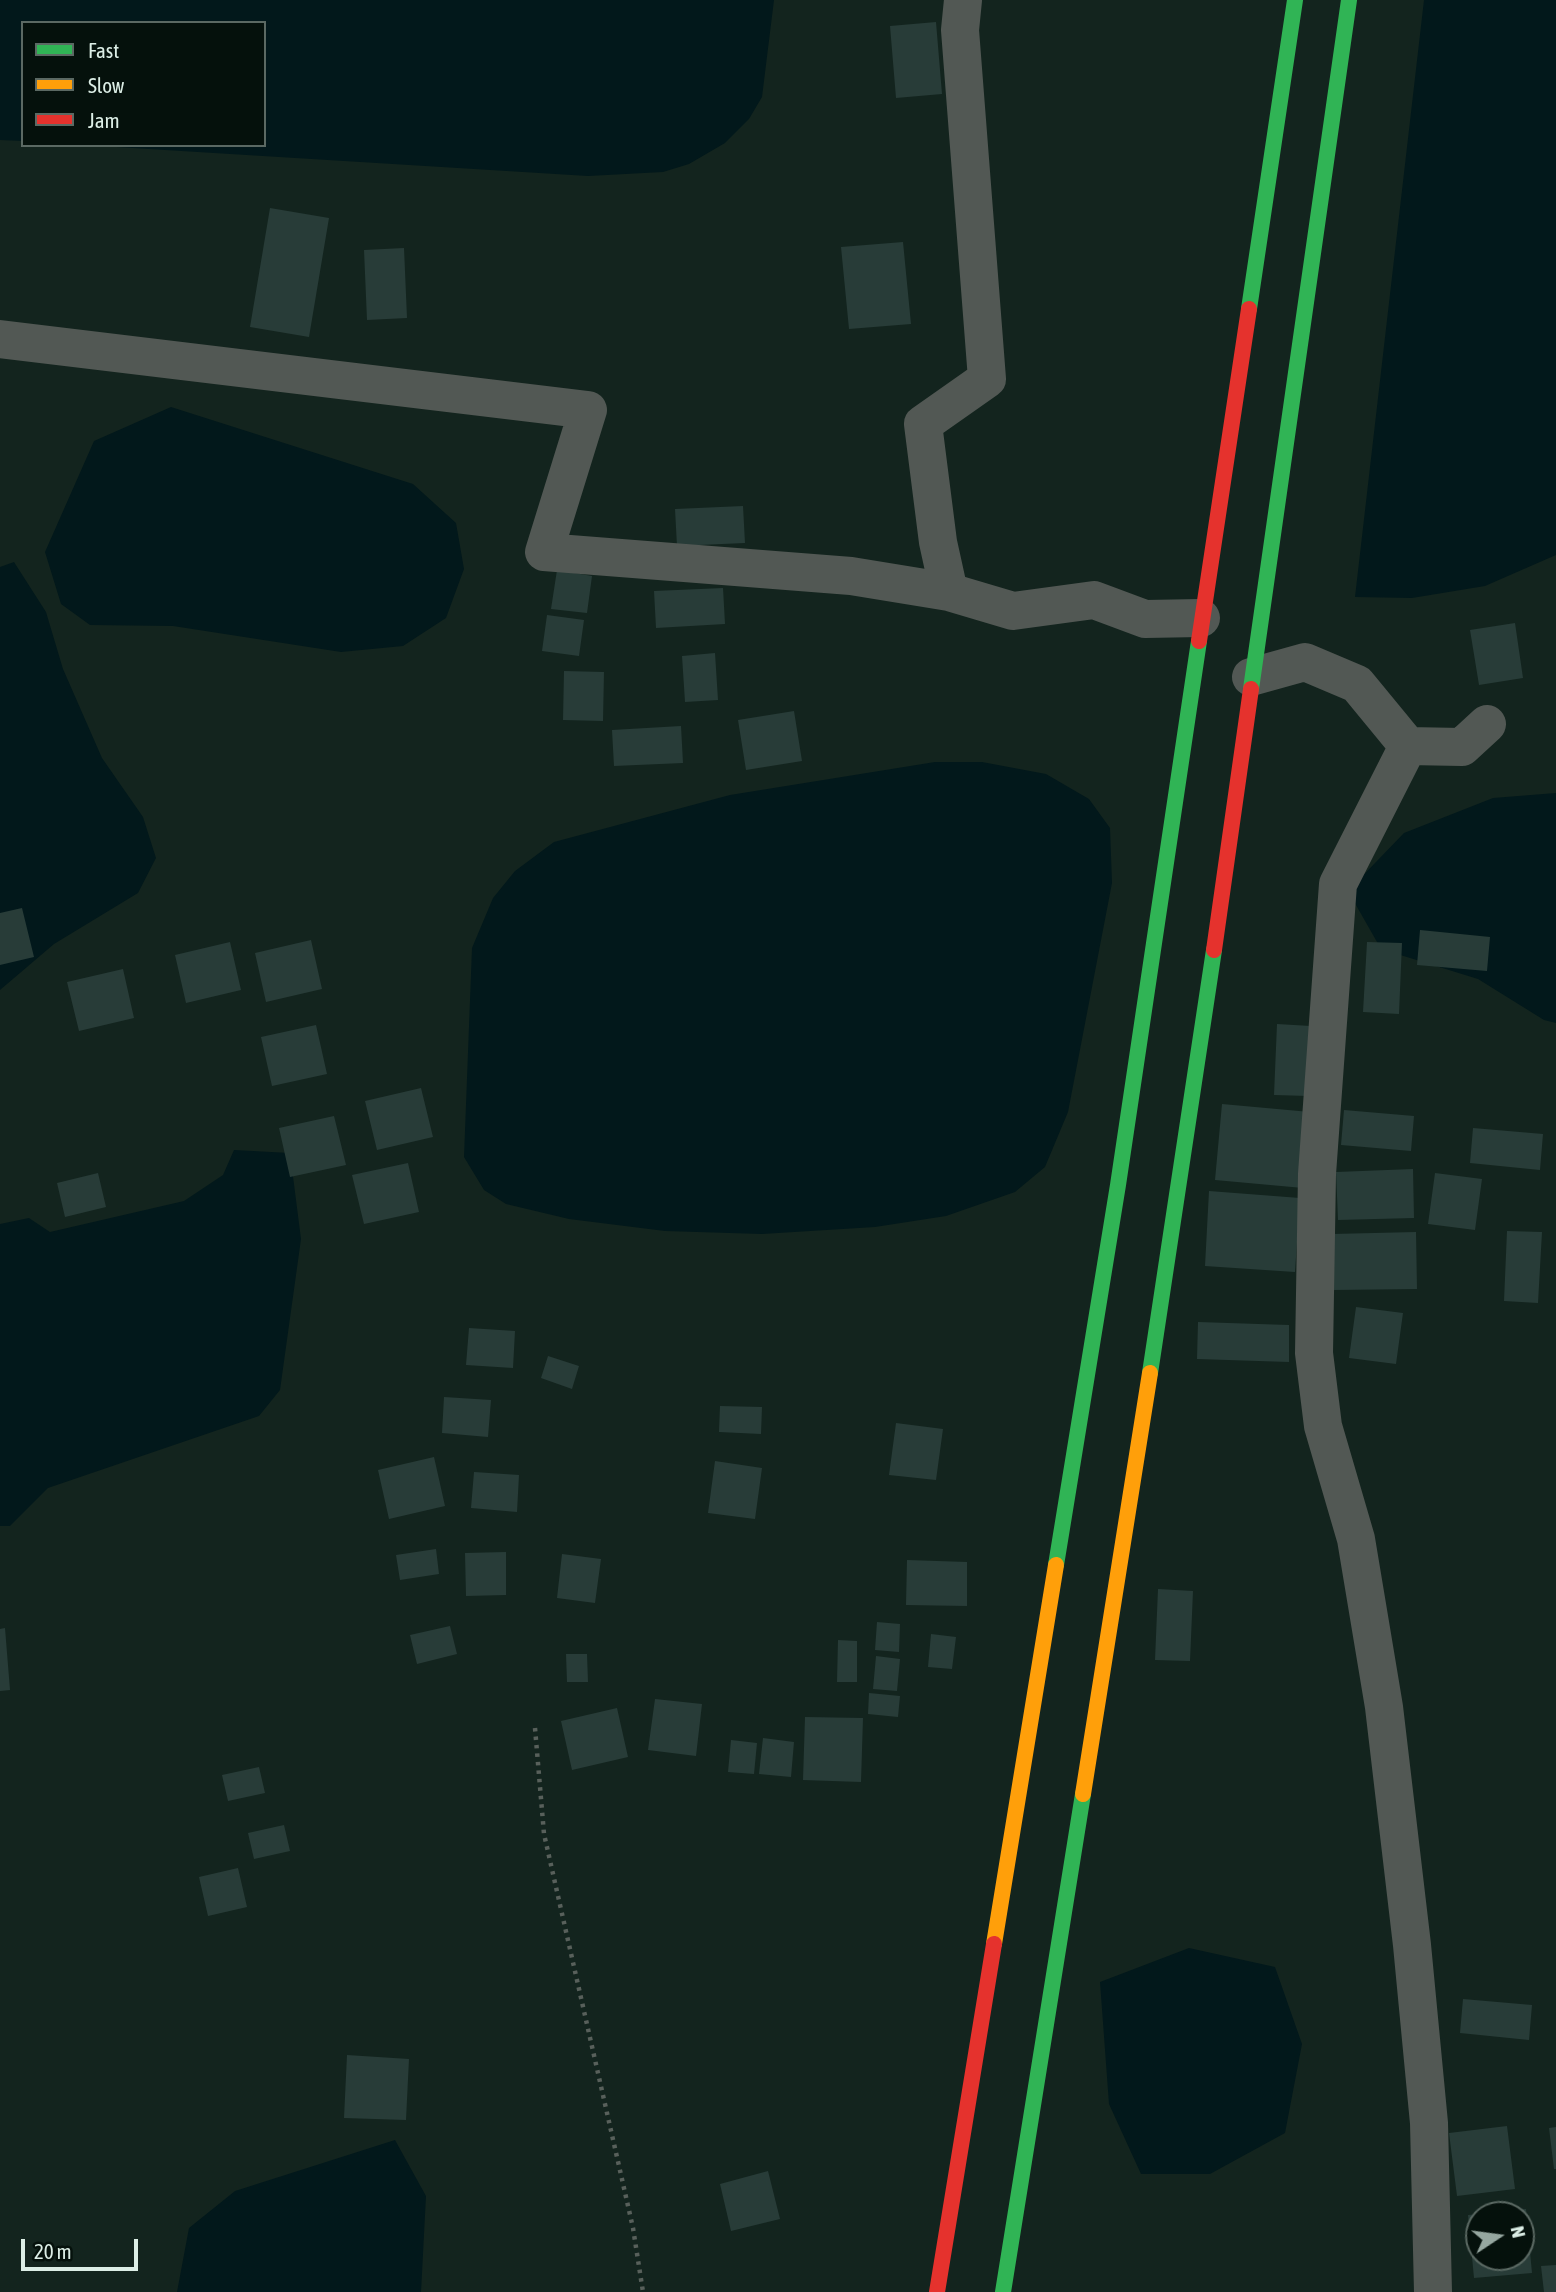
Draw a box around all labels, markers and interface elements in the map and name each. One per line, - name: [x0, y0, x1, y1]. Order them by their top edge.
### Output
- legend: [21, 21, 266, 147]
- text: Fast: [88, 38, 119, 62]
- text: Slow: [88, 73, 124, 97]
- text: Jam: [88, 108, 120, 132]
- north arrow: [1465, 2201, 1535, 2271]
- text: N: [1507, 2224, 1530, 2240]
- scale bar: [24, 2226, 142, 2270]
- text: 20 m: [34, 2239, 72, 2263]

